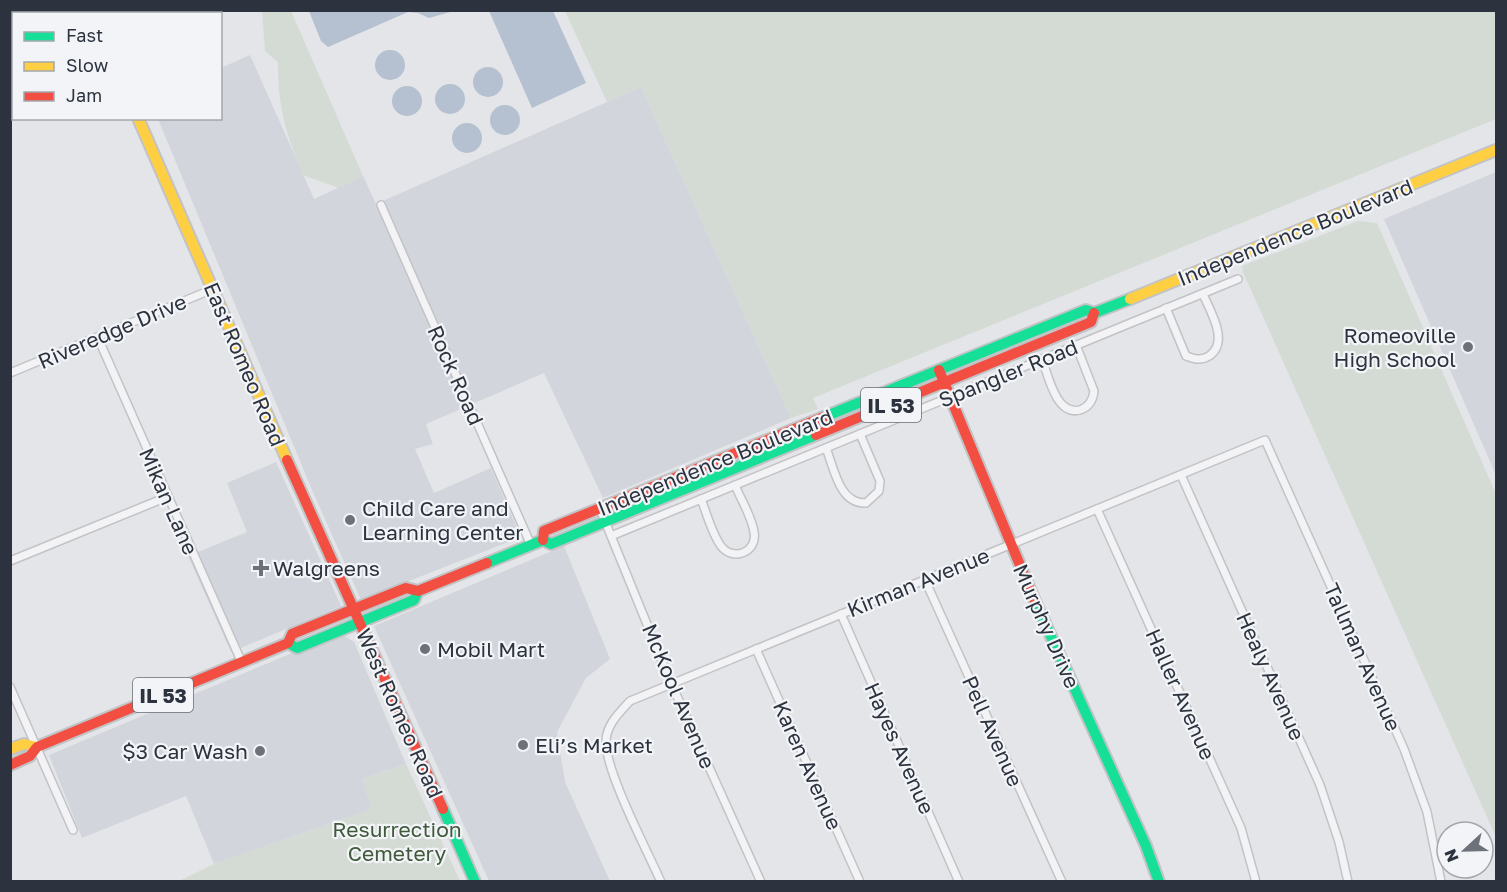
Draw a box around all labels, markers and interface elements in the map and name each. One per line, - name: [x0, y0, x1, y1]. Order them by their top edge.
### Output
- legend: [12, 12, 222, 120]
- text: Fast: [66, 24, 103, 46]
- text: Slow: [66, 54, 109, 76]
- text: Jam: [66, 84, 102, 106]
- street label: Independence Boulevard: [1174, 173, 1416, 291]
- street label: East Romeo Road: [199, 278, 291, 450]
- street label: Riveredge Drive: [34, 288, 190, 374]
- street label: Rock Road: [422, 321, 490, 429]
- place label: Romeoville High School: [1334, 322, 1456, 372]
- street label: Spangler Road: [935, 333, 1081, 413]
- marker: Romeoville High School: [1461, 340, 1475, 354]
- road number: IL 53: [861, 388, 921, 422]
- street label: Independence Boulevard: [594, 403, 836, 521]
- street label: Mikan Lane: [134, 443, 204, 559]
- place label: Child Care and Learning Center: [362, 495, 524, 545]
- marker: Child Care and Learning Center: [343, 513, 357, 527]
- street label: Kirman Avenue: [843, 542, 993, 622]
- place label: Walgreens: [273, 555, 380, 581]
- street label: Murphy Drive: [1008, 560, 1086, 692]
- marker: Walgreens: [254, 561, 268, 575]
- street label: Tallman Avenue: [1319, 579, 1407, 735]
- street label: Healy Avenue: [1231, 608, 1311, 744]
- street label: McKool Avenue: [637, 620, 721, 772]
- street label: West Romeo Road: [351, 624, 449, 802]
- street label: Haller Avenue: [1140, 624, 1222, 764]
- place label: Mobil Mart: [437, 636, 545, 662]
- marker: Mobil Mart: [418, 642, 432, 656]
- street label: Pell Avenue: [957, 672, 1029, 790]
- road number: IL 53: [133, 678, 193, 712]
- street label: Hayes Avenue: [859, 678, 941, 818]
- street label: Karen Avenue: [768, 696, 848, 834]
- place label: Eli’s Market: [535, 732, 653, 758]
- place label: $3 Car Wash: [122, 738, 248, 764]
- marker: Eli’s Market: [516, 738, 530, 752]
- marker: $3 Car Wash: [253, 744, 267, 758]
- park label: Resurrection Cemetery: [332, 816, 462, 866]
- north arrow: [1435, 820, 1495, 880]
- text: N: [1440, 846, 1463, 865]

